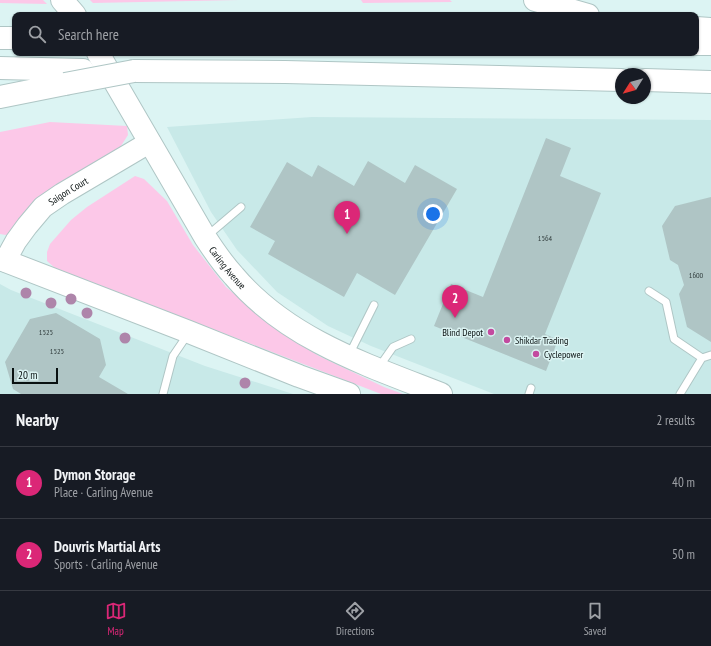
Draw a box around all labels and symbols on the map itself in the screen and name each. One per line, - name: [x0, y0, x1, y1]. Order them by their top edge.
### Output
- north arrow: [615, 68, 651, 104]
- street label: Saigon Court: [46, 174, 90, 208]
- pin: 1: [334, 201, 360, 234]
- your location: [423, 204, 443, 224]
- house number: 1564: [538, 233, 553, 243]
- street label: Carling Avenue: [206, 244, 249, 292]
- house number: 1600: [689, 270, 704, 280]
- pin: 2: [442, 285, 468, 318]
- place label: Blind Depot: [442, 326, 483, 339]
- house number: 1525: [39, 327, 53, 337]
- marker: Blind Depot: [486, 327, 496, 337]
- place label: Shikdar Trading: [515, 334, 568, 347]
- marker: Shikdar Trading: [502, 335, 512, 345]
- house number: 1525: [50, 346, 64, 356]
- place label: Cyclepower: [544, 348, 584, 361]
- marker: Cyclepower: [531, 349, 541, 359]
- scale bar: [12, 366, 58, 385]

